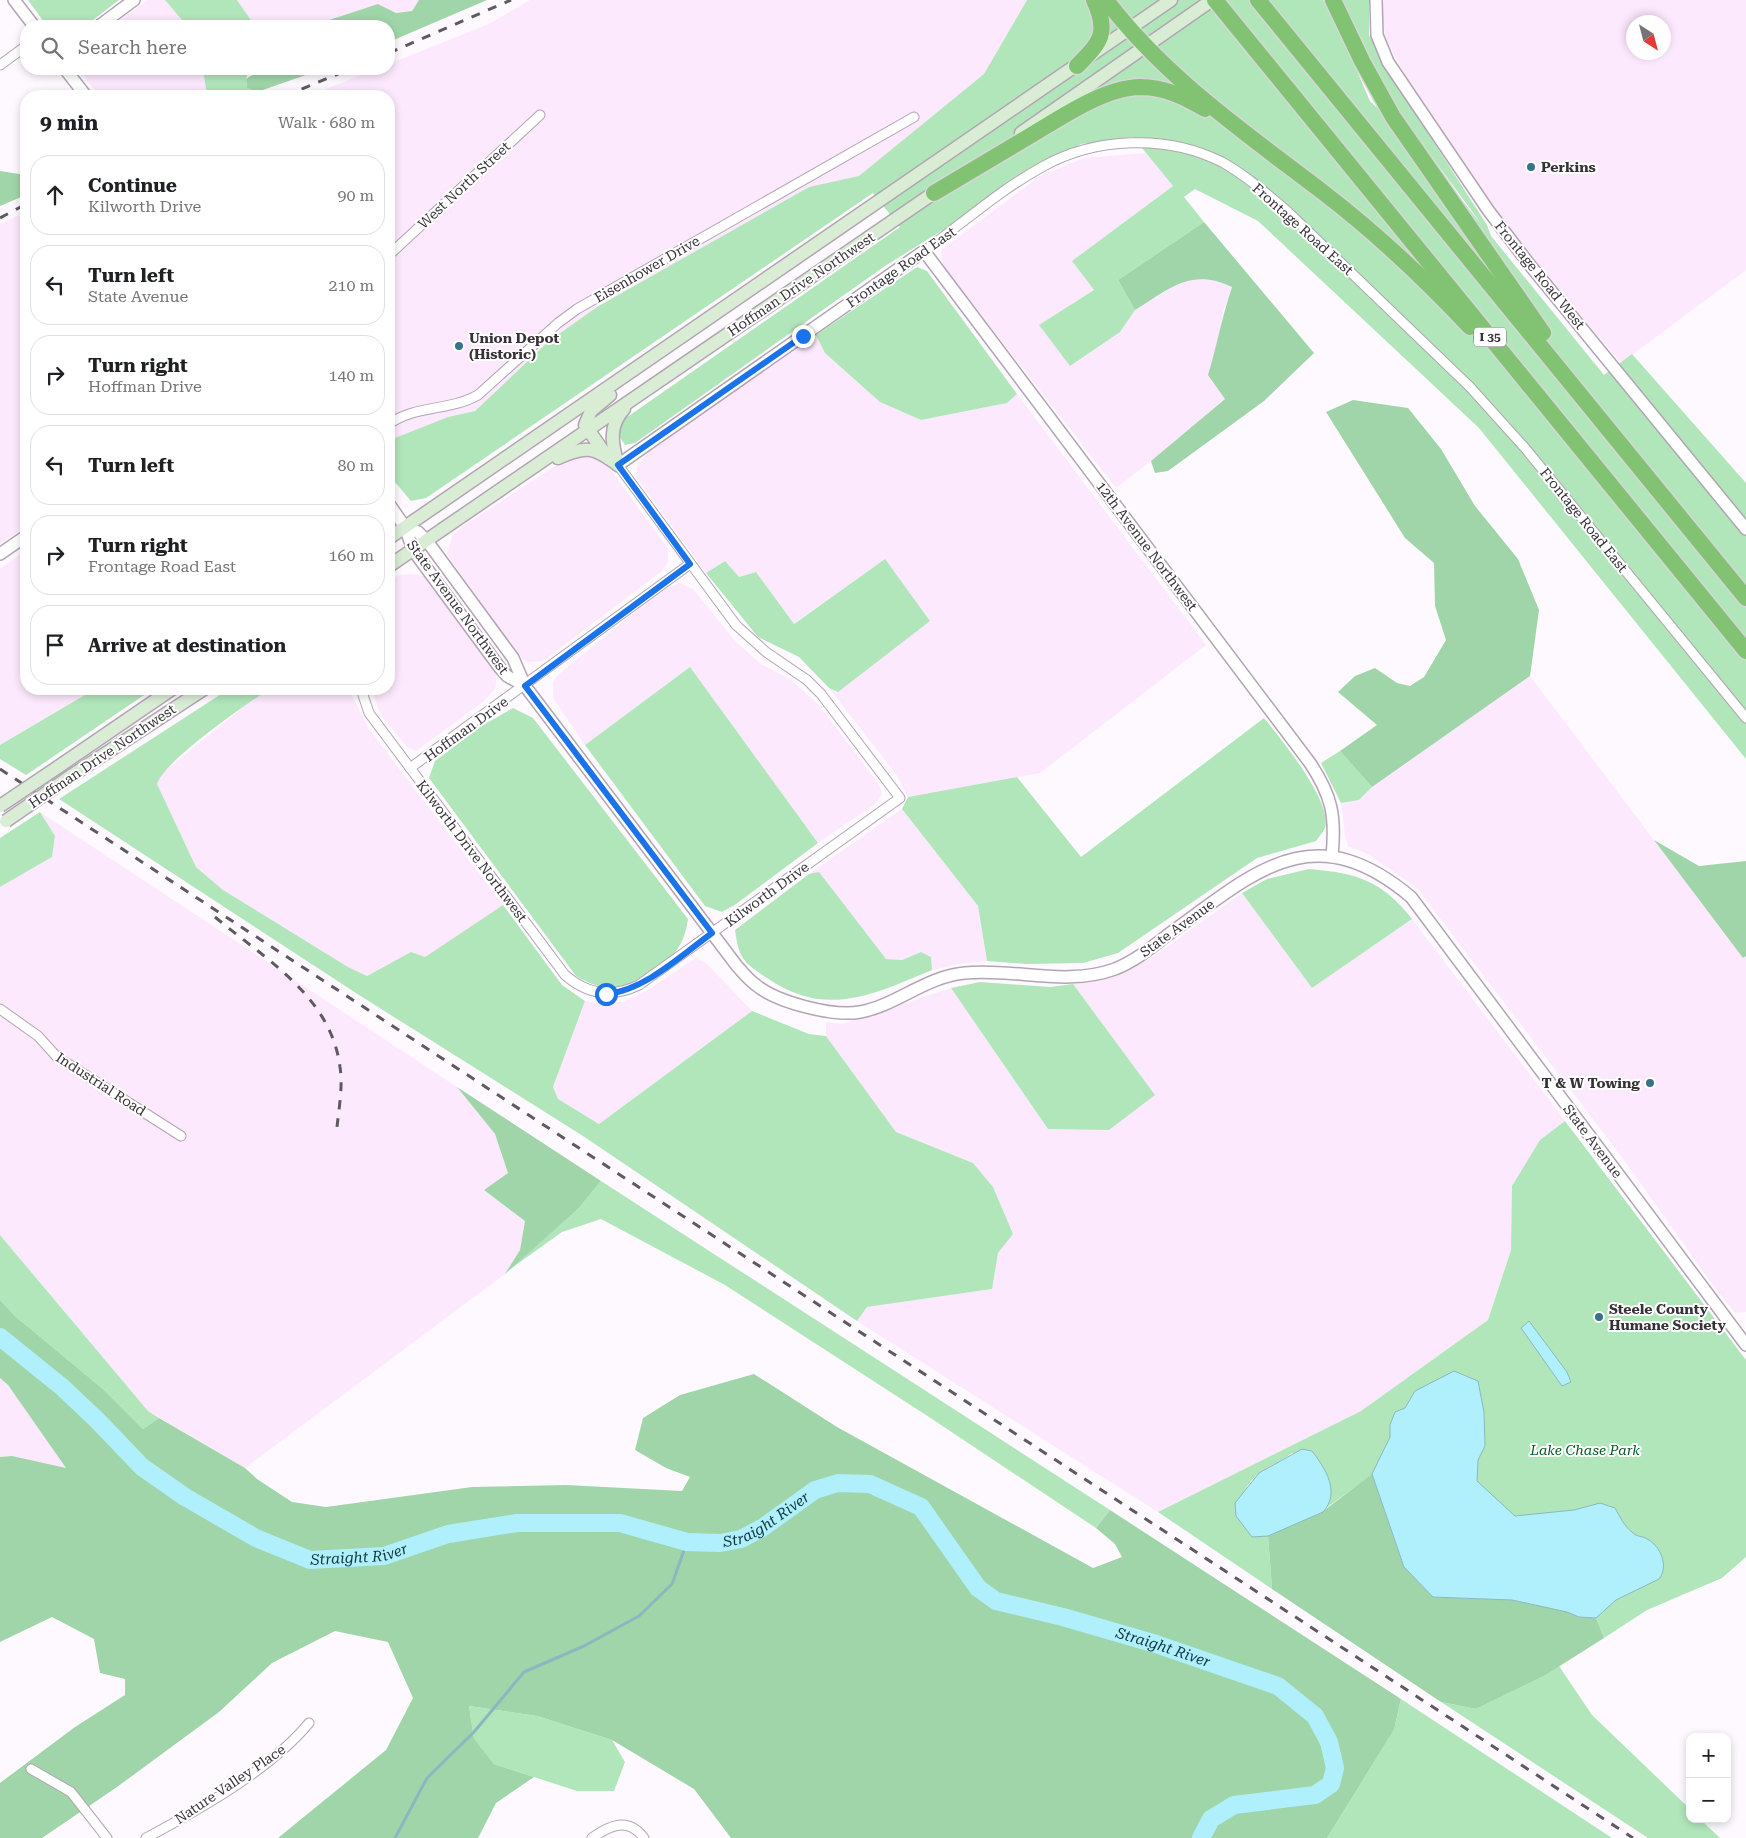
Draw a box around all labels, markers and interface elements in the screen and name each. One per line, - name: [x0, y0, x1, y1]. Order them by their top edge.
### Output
- north arrow: [1626, 15, 1671, 60]
- search box: [20, 20, 395, 75]
- icon: search: [38, 34, 66, 62]
- text: Search here: [78, 36, 187, 59]
- text: 9 min: [40, 111, 98, 135]
- text: Walk · 680 m: [278, 113, 375, 132]
- street label: West North Street: [415, 138, 513, 232]
- place label: Perkins: [1541, 159, 1596, 175]
- marker: Perkins: [1525, 161, 1537, 173]
- text: Continue: [88, 174, 177, 197]
- street label: Frontage Road East: [1250, 180, 1356, 278]
- icon: ahead: [41, 181, 69, 209]
- text: 90 m: [337, 186, 374, 205]
- text: Kilworth Drive: [88, 197, 201, 216]
- street label: Frontage Road West: [1492, 218, 1588, 332]
- street label: Frontage Road East: [843, 223, 959, 311]
- street label: Hoffman Drive Northwest: [725, 229, 877, 339]
- street label: Eisenhower Drive: [592, 232, 703, 306]
- text: Turn left: [88, 264, 174, 287]
- icon: left: [41, 271, 69, 299]
- text: 210 m: [328, 276, 374, 295]
- text: State Avenue: [88, 287, 188, 306]
- route end: [792, 325, 815, 348]
- road number: I 35: [1474, 328, 1506, 347]
- place label: Union Depot (Historic): [469, 330, 560, 362]
- marker: Union Depot (Historic): [453, 340, 465, 352]
- text: Turn right: [88, 354, 188, 377]
- icon: right: [41, 361, 69, 389]
- text: 140 m: [328, 366, 374, 385]
- text: Hoffman Drive: [88, 377, 202, 396]
- icon: left: [41, 451, 69, 479]
- text: Turn left: [88, 454, 174, 477]
- text: 80 m: [337, 456, 374, 475]
- street label: Frontage Road East: [1537, 465, 1631, 575]
- street label: 12th Avenue Northwest: [1093, 478, 1201, 614]
- text: Turn right: [88, 534, 188, 557]
- street label: State Avenue Northwest: [404, 537, 512, 677]
- icon: right: [41, 541, 69, 569]
- text: 160 m: [328, 546, 374, 565]
- text: Frontage Road East: [88, 557, 236, 576]
- icon: arrive: [41, 631, 69, 659]
- text: Arrive at destination: [88, 634, 286, 657]
- street label: Hoffman Drive: [421, 693, 511, 765]
- street label: Hoffman Drive Northwest: [26, 701, 178, 811]
- street label: Kilworth Drive Northwest: [413, 777, 531, 925]
- street label: Kilworth Drive: [722, 858, 812, 930]
- street label: State Avenue: [1137, 896, 1217, 960]
- route start: [595, 983, 618, 1006]
- street label: Industrial Road: [53, 1049, 149, 1119]
- place label: T & W Towing: [1541, 1075, 1640, 1091]
- marker: T & W Towing: [1644, 1077, 1656, 1089]
- street label: State Avenue: [1560, 1101, 1626, 1181]
- place label: Steele County Humane Society: [1609, 1301, 1726, 1333]
- marker: Steele County Humane Society: [1593, 1311, 1605, 1323]
- park label: Lake Chase Park: [1529, 1442, 1640, 1458]
- water label: Straight River: [720, 1488, 813, 1551]
- water label: Straight River: [309, 1539, 411, 1569]
- water label: Straight River: [1113, 1624, 1213, 1671]
- map controls: [1686, 1733, 1731, 1823]
- button: +: [1686, 1733, 1731, 1778]
- street label: Nature Valley Place: [172, 1741, 289, 1827]
- button: −: [1686, 1778, 1731, 1823]

